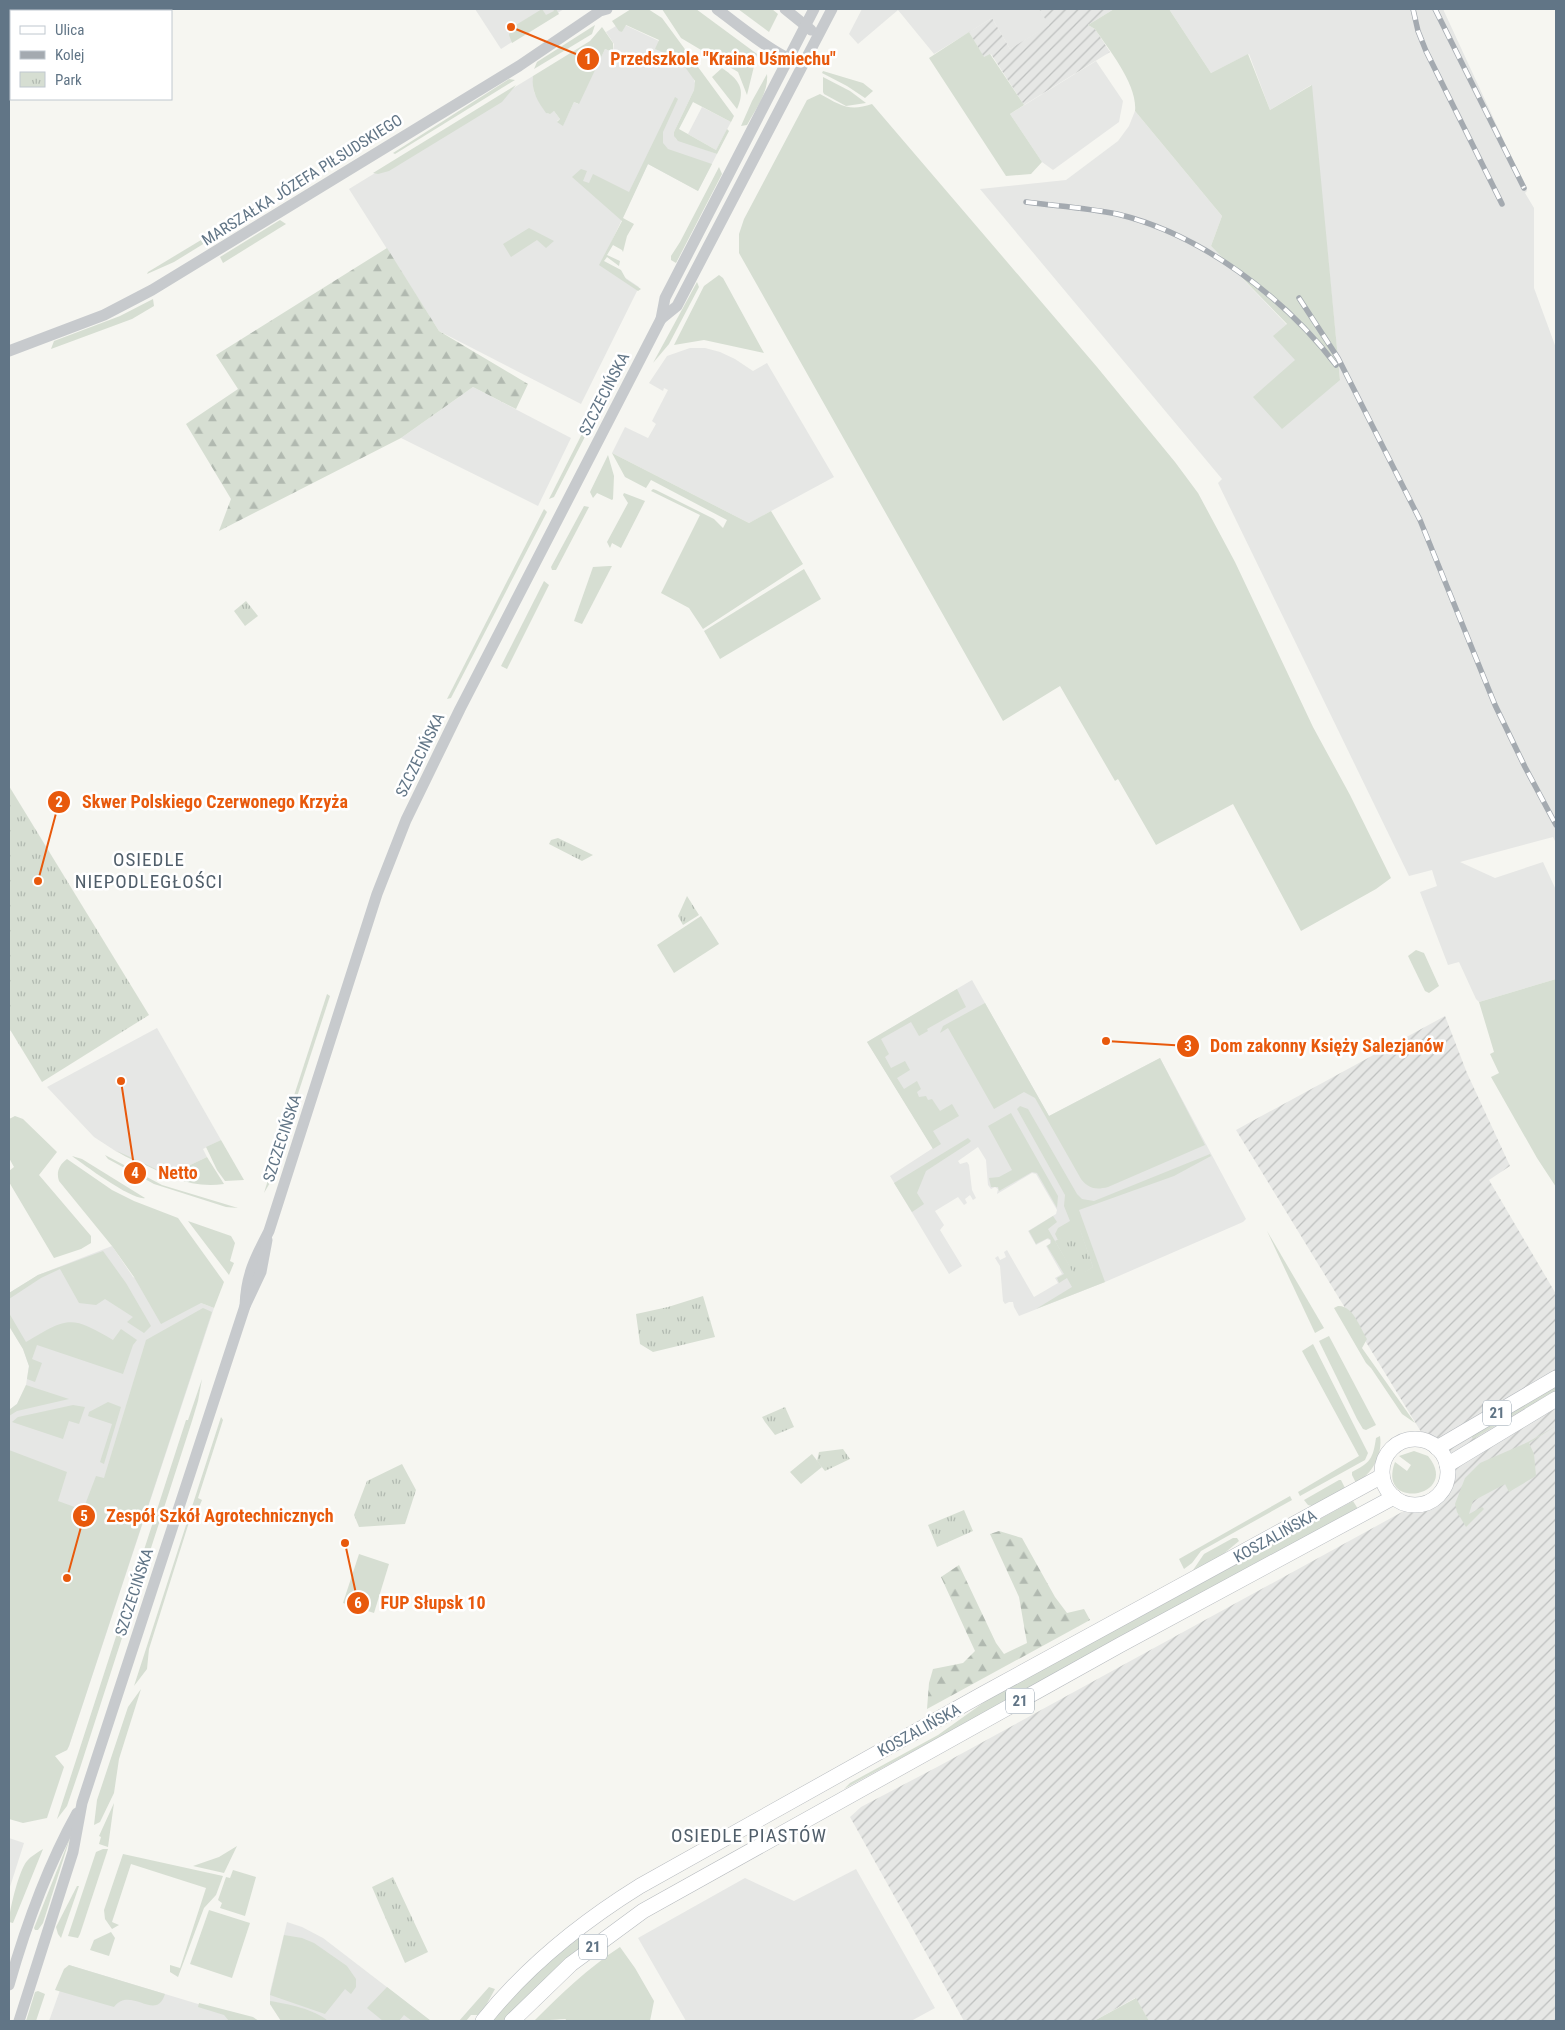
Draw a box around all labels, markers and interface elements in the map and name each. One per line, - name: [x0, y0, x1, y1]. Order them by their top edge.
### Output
- legend: [10, 10, 172, 100]
- text: Ulica: [55, 21, 84, 39]
- callout: Przedszkole "Kraina Uśmiechu": [575, 42, 846, 75]
- text: Kolej: [55, 46, 84, 64]
- text: Przedszkole "Kraina Uśmiechu": [610, 48, 836, 69]
- text: 1: [584, 50, 592, 68]
- text: Park: [55, 71, 82, 89]
- street label: MARSZAŁKA JÓZEFA PIŁSUDSKIEGO: [198, 109, 406, 250]
- street label: SZCZECIŃSKA: [575, 349, 633, 439]
- street label: SZCZECIŃSKA: [391, 710, 449, 800]
- callout: Skwer Polskiego Czerwonego Krzyża: [47, 786, 358, 819]
- text: Skwer Polskiego Czerwonego Krzyża: [82, 791, 348, 812]
- text: 2: [55, 793, 63, 811]
- district label: OSIEDLE NIEPODLEGŁOŚCI: [75, 848, 223, 893]
- callout: Dom zakonny Księży Salezjanów: [1175, 1029, 1454, 1062]
- text: Dom zakonny Księży Salezjanów: [1210, 1035, 1445, 1056]
- text: 3: [1184, 1037, 1192, 1055]
- street label: SZCZECIŃSKA: [259, 1092, 305, 1184]
- callout: Netto: [123, 1156, 207, 1189]
- text: Netto: [158, 1162, 198, 1183]
- text: 4: [131, 1164, 139, 1182]
- road number: 21: [1483, 1400, 1511, 1426]
- callout: Zespół Szkół Agrotechnicznych: [71, 1499, 344, 1532]
- text: Zespół Szkół Agrotechnicznych: [106, 1505, 334, 1526]
- street label: KOSZALIŃSKA: [1230, 1505, 1320, 1567]
- text: 5: [80, 1507, 88, 1525]
- street label: SZCZECIŃSKA: [111, 1546, 157, 1638]
- callout: FUP Słupsk 10: [345, 1586, 495, 1619]
- text: FUP Słupsk 10: [381, 1592, 485, 1613]
- text: 6: [354, 1594, 362, 1612]
- road number: 21: [1006, 1688, 1034, 1714]
- street label: KOSZALIŃSKA: [874, 1699, 964, 1761]
- district label: OSIEDLE PIASTÓW: [671, 1824, 827, 1847]
- road number: 21: [579, 1934, 607, 1960]

